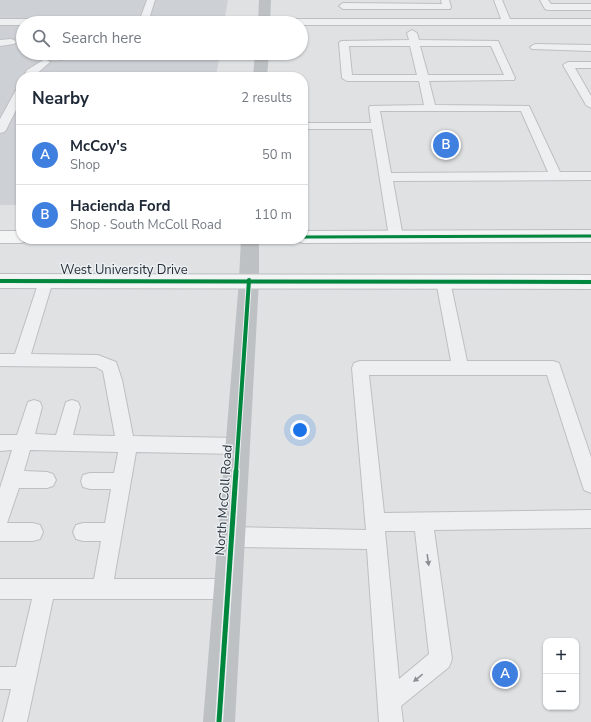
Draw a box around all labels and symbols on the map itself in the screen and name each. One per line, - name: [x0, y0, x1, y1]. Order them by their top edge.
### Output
- pin: B: [433, 130, 459, 160]
- street label: West University Drive: [60, 261, 188, 279]
- your location: [290, 420, 310, 440]
- street label: North McColl Road: [211, 444, 237, 556]
- one-way arrow: [425, 554, 431, 566]
- pin: A: [492, 659, 518, 689]
- one-way arrow: [412, 674, 423, 682]

